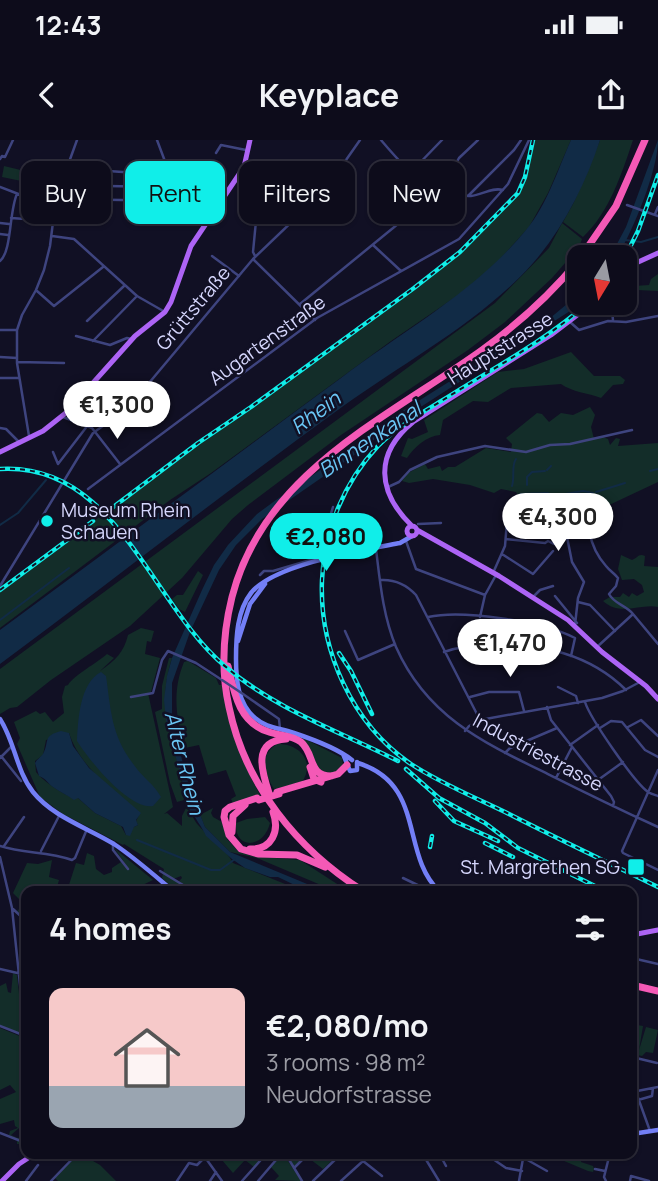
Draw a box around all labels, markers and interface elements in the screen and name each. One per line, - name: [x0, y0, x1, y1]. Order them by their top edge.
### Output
- text: 12:43: [35, 7, 102, 43]
- text: Keyplace: [259, 73, 399, 117]
- icon: back: [28, 76, 66, 114]
- icon: share: [592, 76, 630, 114]
- chip: Buy: [21, 161, 111, 224]
- chip: Rent: [125, 161, 225, 224]
- chip: Filters: [239, 161, 355, 224]
- chip: New: [369, 161, 465, 224]
- north arrow: [567, 245, 637, 315]
- map controls: [567, 245, 637, 315]
- street label: Grüttstraße: [150, 260, 236, 356]
- street label: Augartenstraße: [203, 289, 331, 391]
- street label: Hauptstrasse: [442, 305, 558, 391]
- pin: €1,300: [60, 382, 174, 441]
- water label: Rhein: [285, 383, 347, 440]
- text: €1,300: [79, 388, 155, 420]
- water label: Binnenkanal: [313, 393, 429, 484]
- pin: €4,300: [501, 494, 615, 553]
- place label: Museum Rhein Schauen: [61, 497, 191, 545]
- text: €4,300: [518, 500, 598, 532]
- marker: Museum Rhein Schauen: [39, 513, 55, 529]
- pin: €2,080: [269, 514, 383, 573]
- text: €2,080: [286, 520, 366, 552]
- pin: €1,470: [453, 620, 567, 679]
- text: €1,470: [473, 626, 547, 658]
- street label: Industriestrasse: [468, 707, 608, 797]
- water label: Alter Rhein: [159, 708, 212, 819]
- place label: St. Margrethen SG: [460, 854, 620, 880]
- marker: St. Margrethen SG: [626, 857, 646, 877]
- text: 4 homes: [49, 908, 172, 949]
- icon: filters: [571, 909, 609, 947]
- text: €2,080/mo: [266, 1005, 429, 1046]
- icon: home: [105, 1016, 189, 1100]
- text: 3 rooms · 98 m²: [266, 1046, 426, 1078]
- text: Neudorfstrasse: [266, 1078, 432, 1110]

